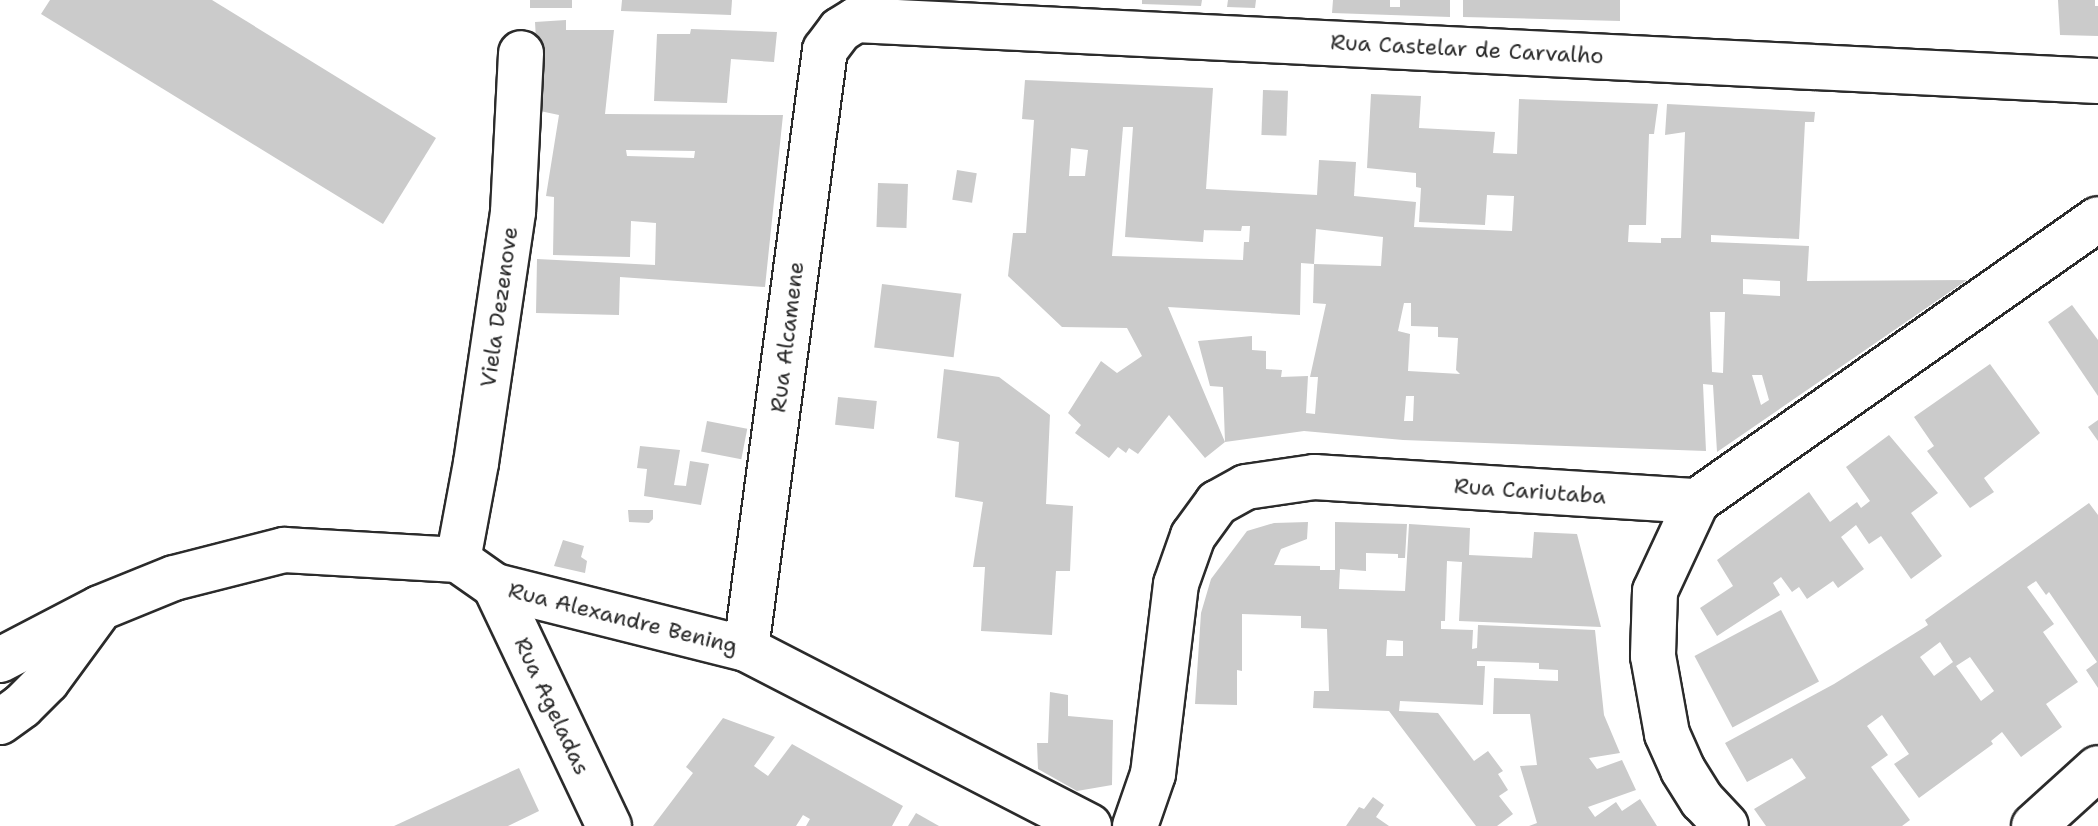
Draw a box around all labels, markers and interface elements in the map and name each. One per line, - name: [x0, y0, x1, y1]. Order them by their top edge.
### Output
- street label: Rua Castelar de Carvalho: [1330, 29, 1604, 69]
- street label: Viela Dezenove: [475, 225, 523, 389]
- street label: Rua Alcamene: [765, 260, 809, 414]
- street label: Rua Cariutaba: [1453, 473, 1607, 509]
- street label: Rua Alexandre Bening: [506, 577, 740, 659]
- street label: Rua Ageladas: [509, 633, 595, 779]

